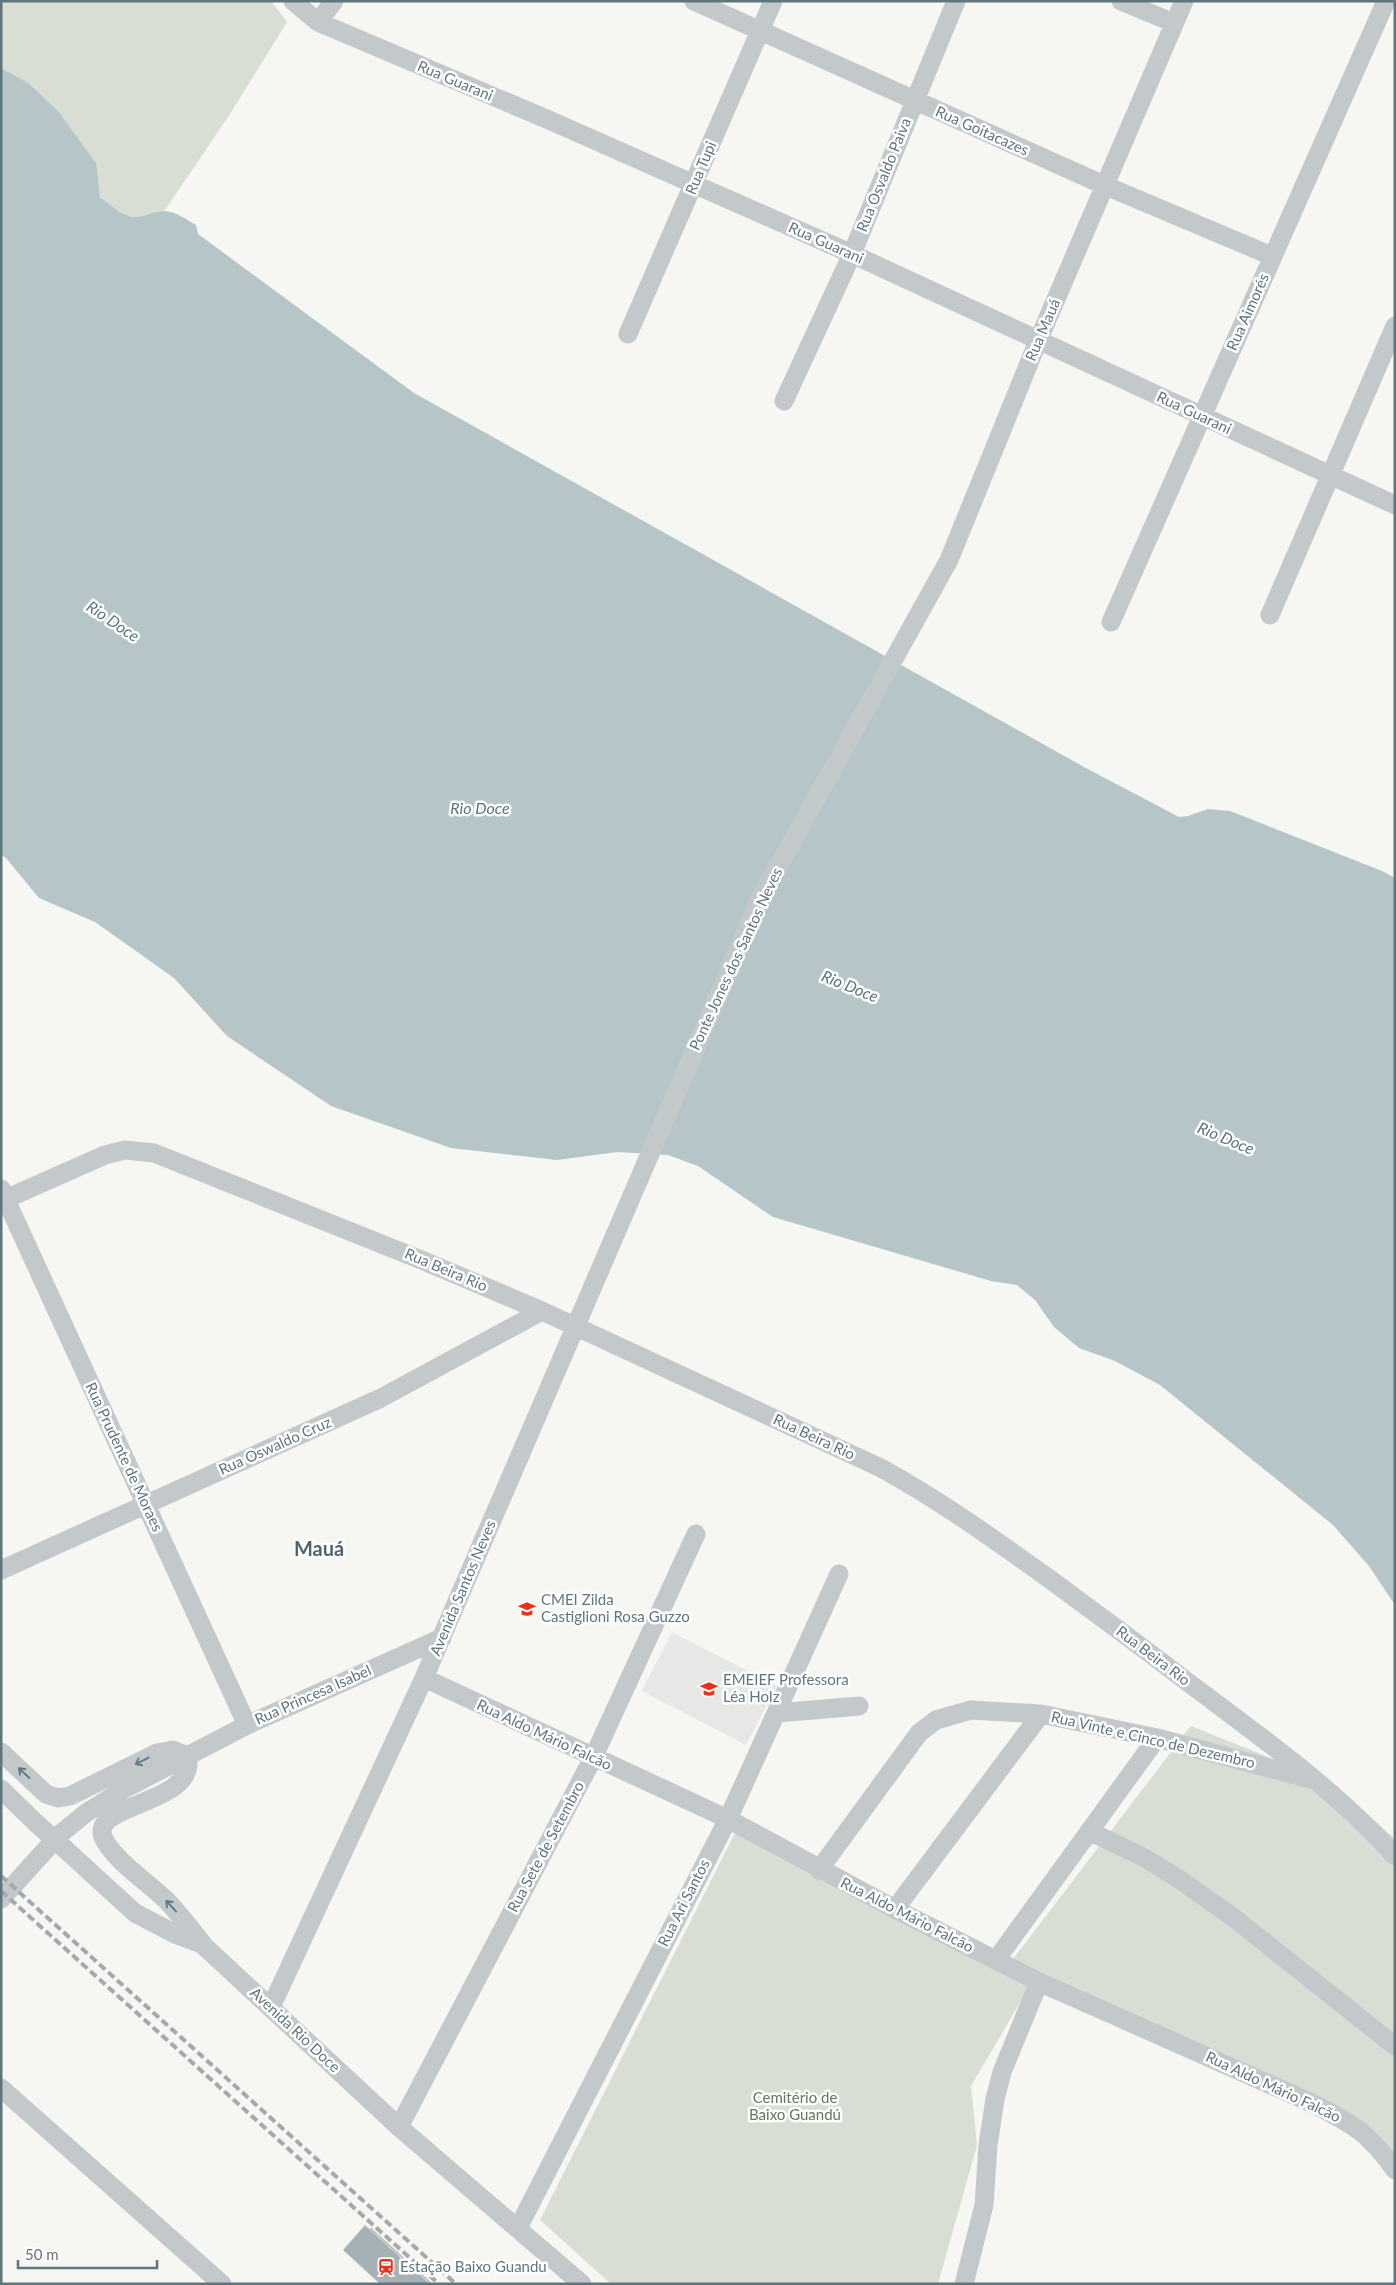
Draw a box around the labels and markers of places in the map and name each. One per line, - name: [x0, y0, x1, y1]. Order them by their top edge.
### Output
- place label: CMEI Zilda Castiglioni Rosa Guzzo: [541, 1590, 690, 1625]
- school or university icon: CMEI Zilda Castiglioni Rosa Guzzo: [517, 1599, 537, 1619]
- place label: EMEIEF Professora Léa Holz: [723, 1670, 849, 1705]
- school or university icon: EMEIEF Professora Léa Holz: [699, 1679, 719, 1699]
- station icon: Estação Baixo Guandu: [376, 2257, 396, 2277]
- place label: Estação Baixo Guandu: [400, 2257, 547, 2275]

